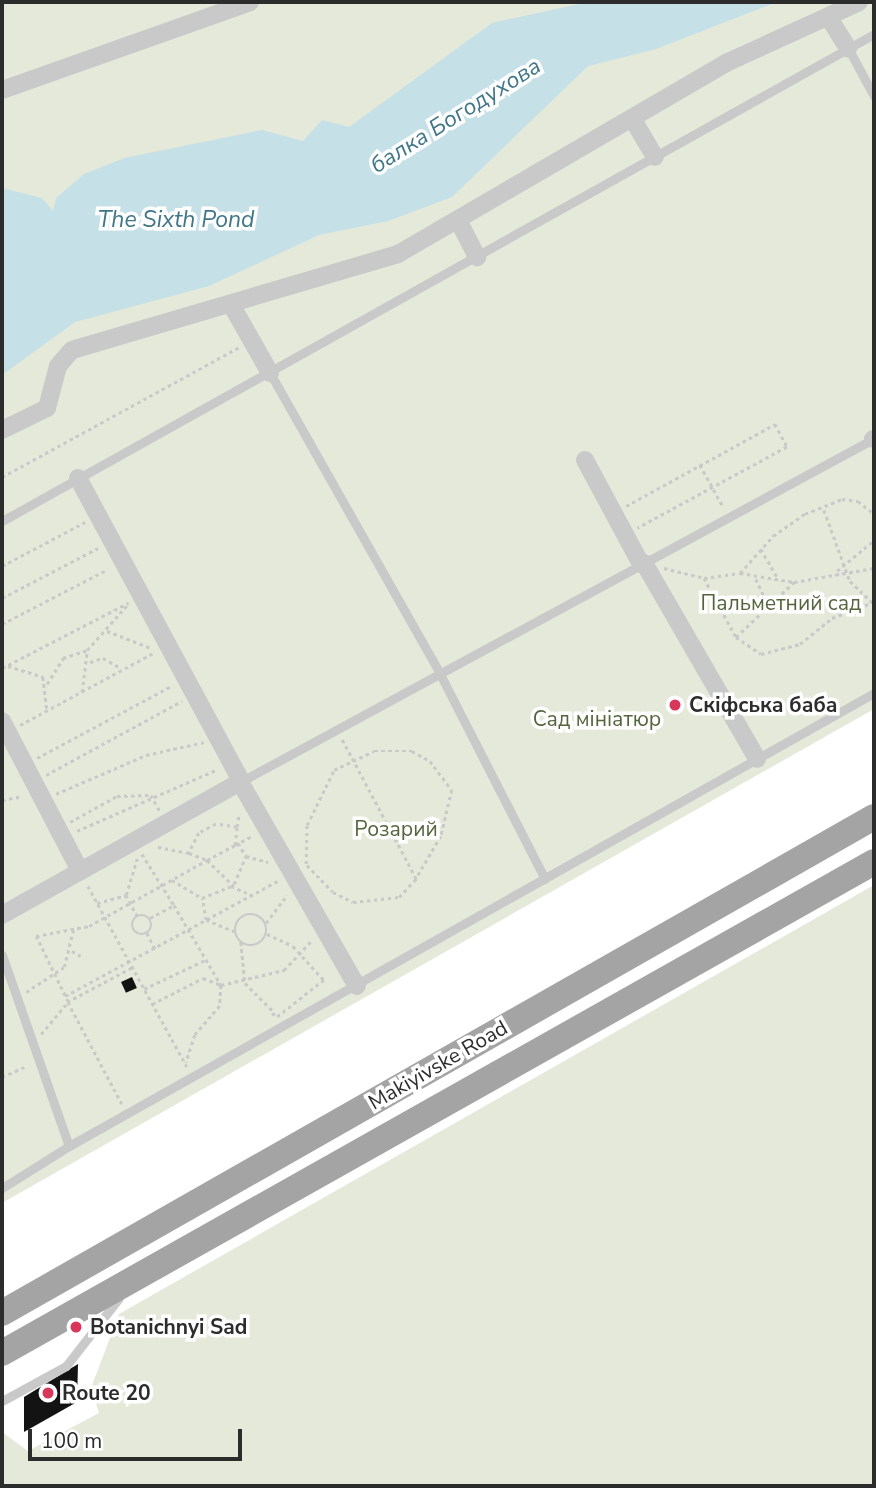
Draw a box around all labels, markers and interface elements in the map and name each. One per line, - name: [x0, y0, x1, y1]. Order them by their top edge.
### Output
- water label: балка Богодухова: [366, 52, 546, 180]
- water label: The Sixth Pond: [98, 206, 254, 234]
- park label: Пальметний сад: [700, 590, 862, 616]
- place label: Скіфська баба: [689, 692, 838, 718]
- marker: Скіфська баба: [667, 697, 683, 713]
- park label: Сад мініатюр: [533, 706, 661, 732]
- park label: Розарий: [354, 816, 438, 842]
- street label: Makiyivske Road: [364, 1015, 512, 1115]
- place label: Botanichnyi Sad: [90, 1314, 247, 1340]
- marker: Botanichnyi Sad: [68, 1319, 84, 1335]
- place label: Route 20: [62, 1380, 151, 1406]
- marker: Route 20: [40, 1385, 56, 1401]
- scale bar: [32, 1414, 245, 1458]
- text: 100 m: [41, 1427, 102, 1455]

